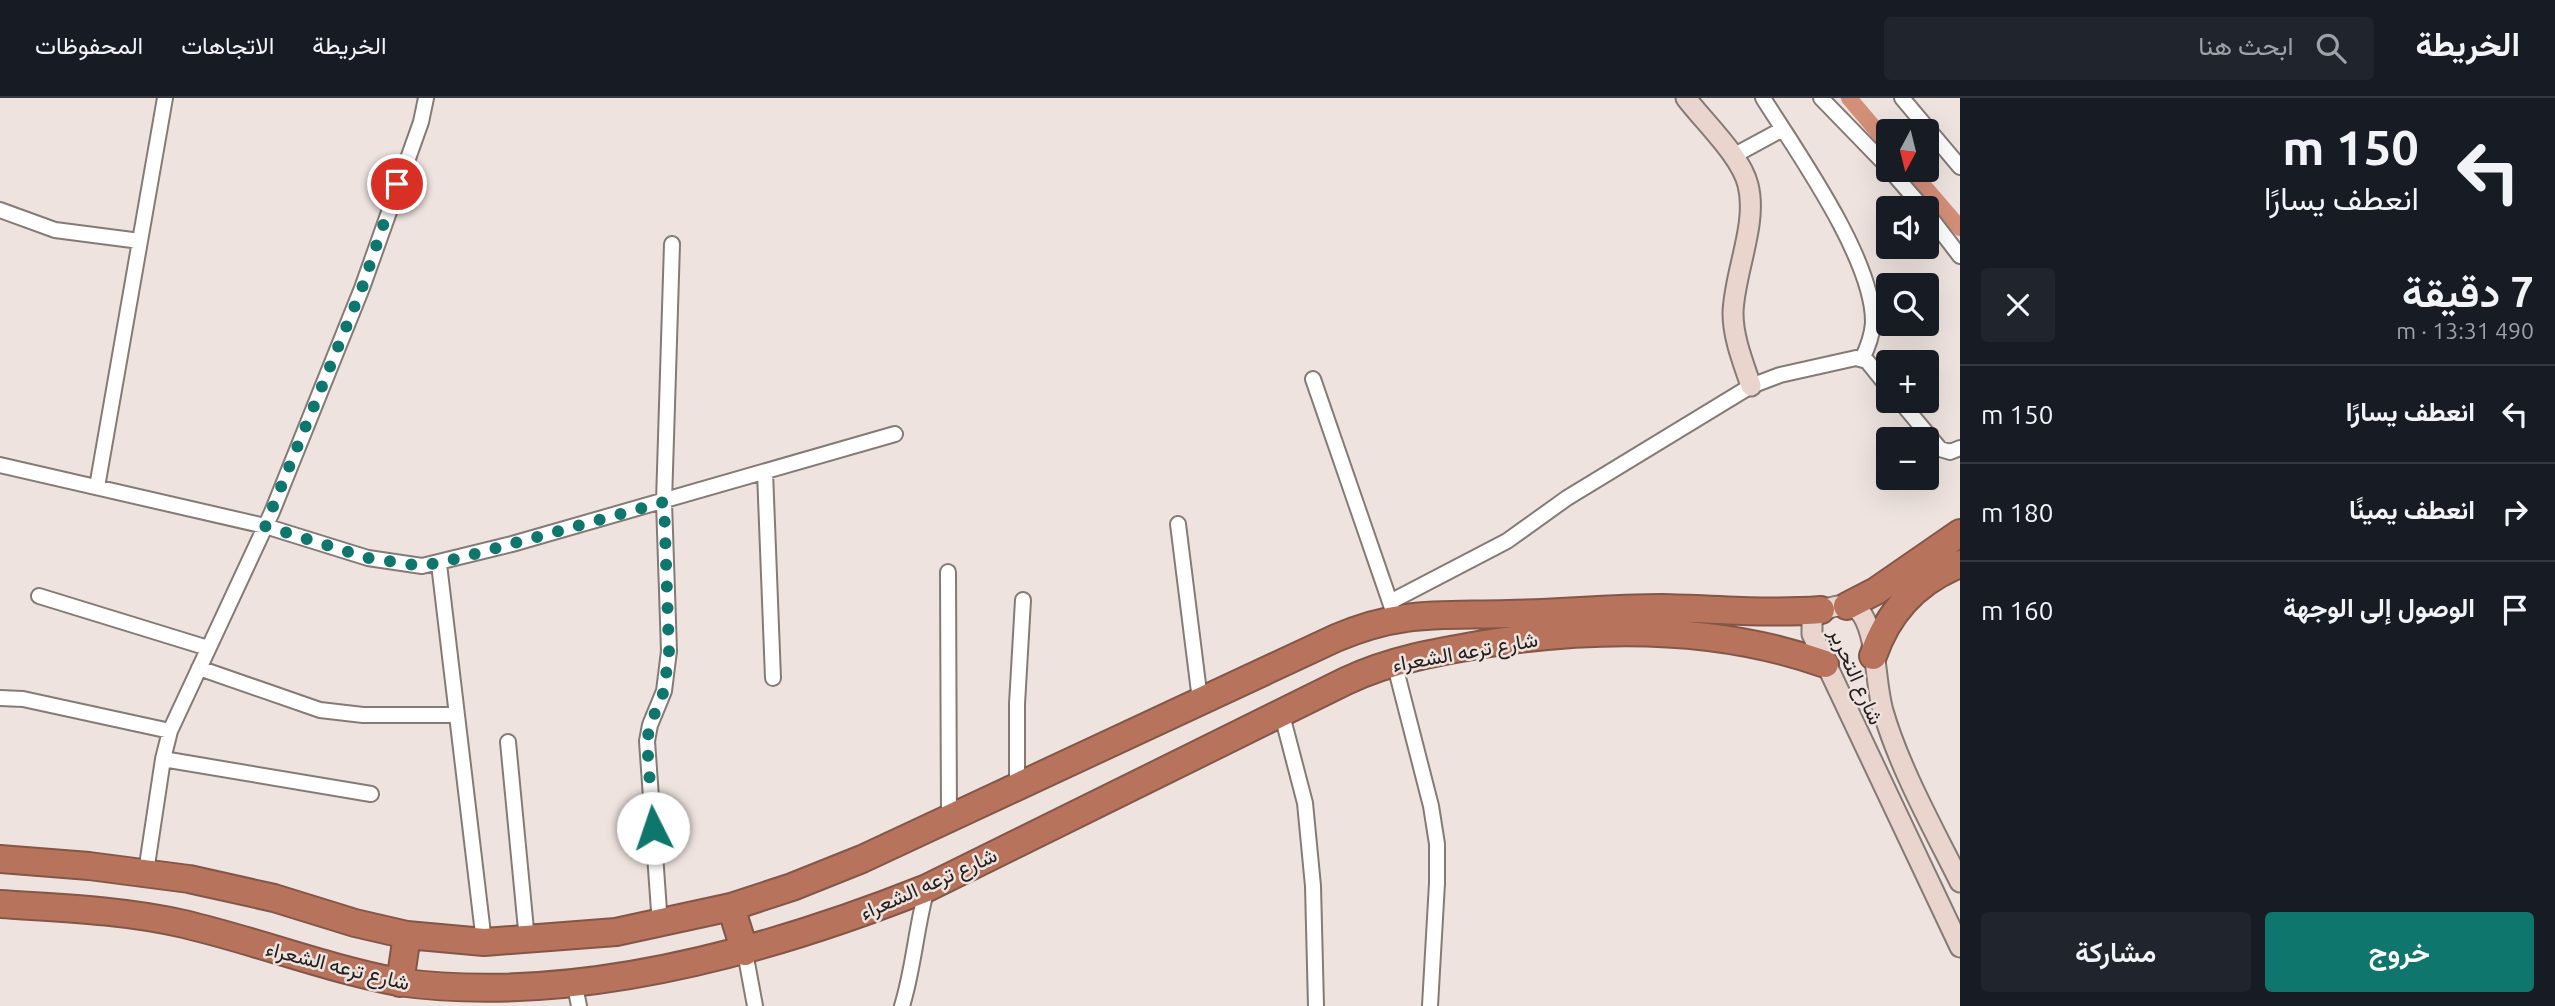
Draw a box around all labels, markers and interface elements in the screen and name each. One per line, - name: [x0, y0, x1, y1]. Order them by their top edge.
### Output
- search box: [1884, 17, 2374, 80]
- text: الخريطة: [2416, 25, 2520, 62]
- icon: search: [2312, 29, 2350, 67]
- text: ابحث هنا: [2198, 31, 2294, 60]
- text: المحفوظات: [35, 32, 143, 59]
- text: الاتجاهات: [181, 32, 274, 59]
- text: الخريطة: [312, 32, 387, 59]
- north arrow: [1876, 119, 1939, 182]
- map controls: [1876, 119, 1939, 490]
- text: 150 m: [2282, 119, 2419, 174]
- icon: left: [2443, 126, 2534, 217]
- pin: [367, 154, 427, 214]
- icon: arrive: [378, 165, 416, 203]
- text: انعطف يسارًا: [2264, 180, 2419, 216]
- button: sound: [1876, 196, 1939, 259]
- button: close: [1981, 268, 2055, 342]
- text: 7 دقيقة: [2402, 268, 2534, 315]
- button: search: [1876, 273, 1939, 336]
- text: 490 m · 13:31: [2396, 318, 2534, 343]
- button: +: [1876, 350, 1939, 413]
- icon: left: [2496, 395, 2534, 433]
- text: انعطف يسارًا: [2346, 397, 2475, 426]
- text: 150 m: [1981, 400, 2053, 429]
- button: −: [1876, 427, 1939, 490]
- icon: right: [2496, 493, 2534, 531]
- text: انعطف يمينًا: [2349, 495, 2475, 524]
- text: 180 m: [1981, 498, 2053, 527]
- icon: arrive: [2496, 591, 2534, 629]
- text: الوصول إلى الوجهة: [2283, 593, 2475, 622]
- text: 160 m: [1981, 596, 2053, 625]
- street label: شارع التحرير: [1822, 623, 1889, 729]
- street label: شارع ترعه الشعراء: [1390, 626, 1540, 679]
- position arrow: [616, 791, 690, 865]
- street label: شارع ترعه الشعراء: [856, 842, 1001, 927]
- button: مشاركة: [1981, 912, 2251, 992]
- button: خروج: [2265, 912, 2534, 992]
- street label: شارع ترعه الشعراء: [263, 936, 412, 997]

